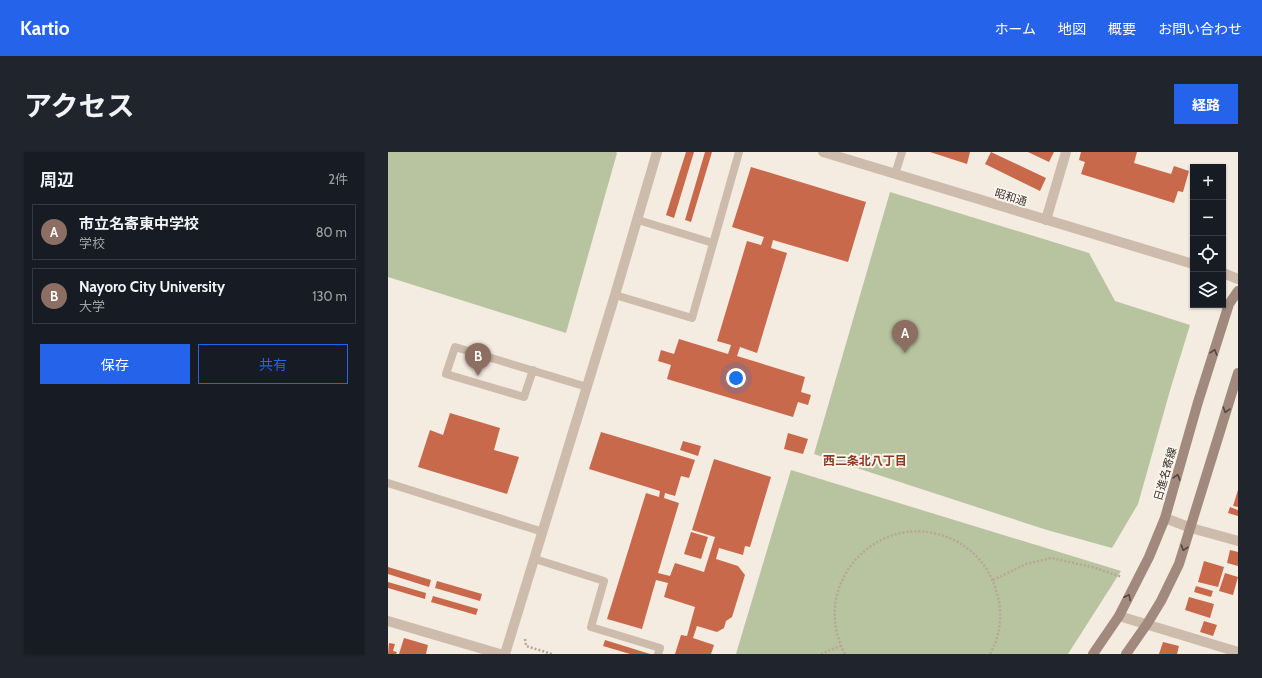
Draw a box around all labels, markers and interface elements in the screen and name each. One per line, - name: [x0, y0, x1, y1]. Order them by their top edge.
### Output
- text: Kartio: [20, 17, 69, 40]
- text: ホーム: [994, 20, 1036, 38]
- text: 地図: [1058, 20, 1086, 38]
- text: 概要: [1108, 20, 1136, 38]
- text: お問い合わせ: [1158, 20, 1242, 38]
- button: 経路: [1174, 84, 1238, 124]
- text: アクセス: [24, 89, 135, 123]
- map controls: [1190, 164, 1226, 308]
- button: +: [1190, 164, 1226, 200]
- text: 周辺: [40, 170, 74, 190]
- text: 2件: [328, 171, 348, 187]
- street label: 昭和通: [993, 185, 1029, 209]
- button: −: [1190, 200, 1226, 236]
- text: 市立名寄東中学校: [79, 215, 199, 233]
- text: A: [50, 224, 58, 240]
- text: 80 m: [316, 224, 347, 240]
- text: 学校: [79, 235, 105, 251]
- button: locate: [1190, 236, 1226, 272]
- button: layers: [1190, 272, 1226, 308]
- text: Nayoro City University: [79, 278, 225, 296]
- text: B: [50, 288, 58, 304]
- text: 130 m: [312, 288, 347, 304]
- text: 大学: [79, 298, 105, 314]
- pin: A: [892, 320, 918, 353]
- pin: B: [465, 343, 491, 376]
- button: 保存: [40, 344, 190, 384]
- button: 共有: [198, 344, 348, 384]
- one-way arrow: [1209, 349, 1218, 356]
- your location: [726, 368, 746, 388]
- one-way arrow: [1222, 406, 1231, 413]
- street label: 日進名寄線: [1151, 446, 1179, 502]
- district label: 西二条北八丁目: [823, 453, 907, 468]
- one-way arrow: [1172, 474, 1181, 481]
- one-way arrow: [1180, 544, 1189, 551]
- one-way arrow: [1124, 594, 1131, 602]

